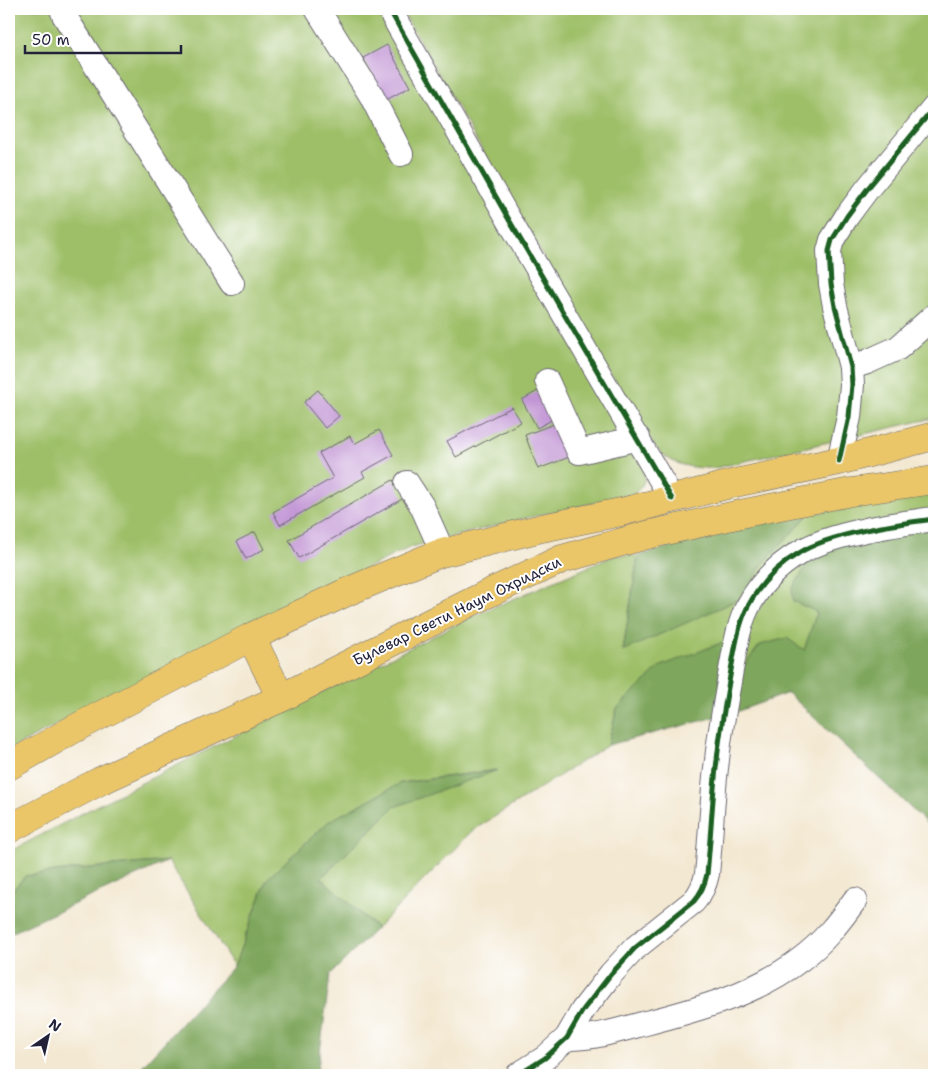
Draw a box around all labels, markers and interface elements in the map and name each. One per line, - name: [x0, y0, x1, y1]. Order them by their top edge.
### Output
- scale bar: [25, 22, 181, 54]
- text: 50 m: [32, 30, 70, 50]
- street label: Булевар Свети Наум Охридски: [349, 552, 565, 670]
- north arrow: [22, 1012, 72, 1062]
- text: N: [46, 1015, 65, 1036]

